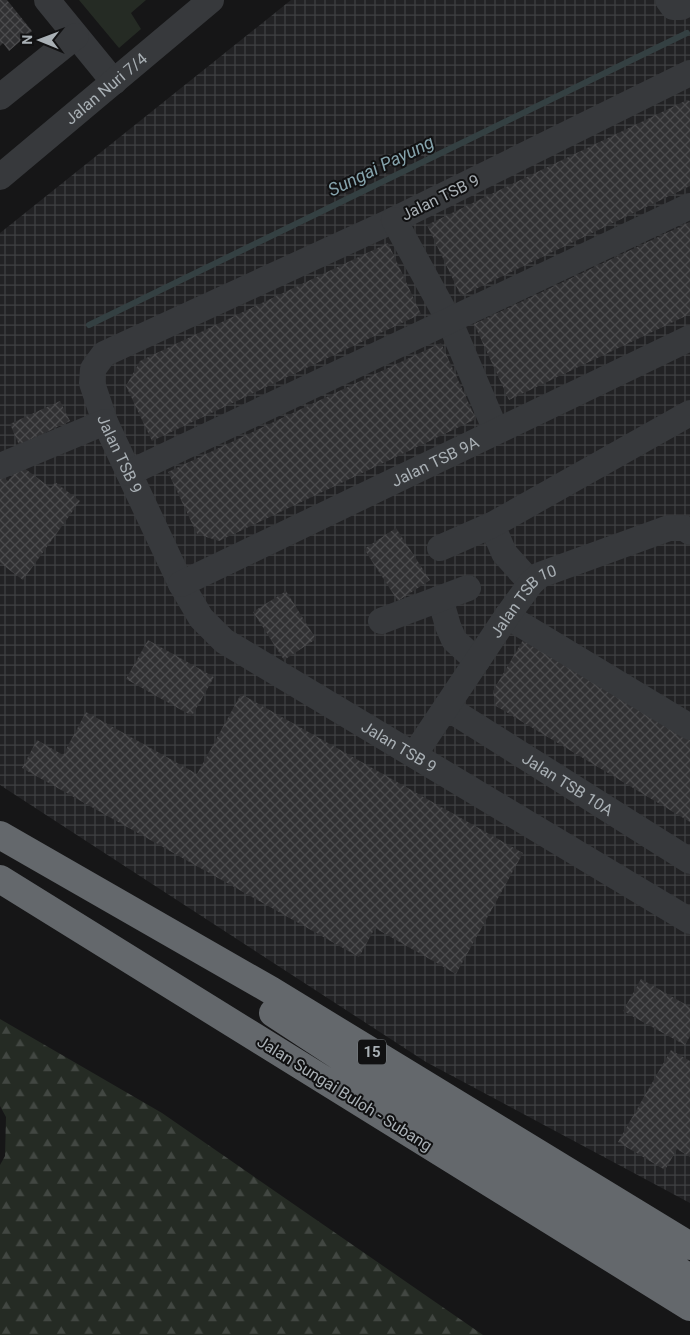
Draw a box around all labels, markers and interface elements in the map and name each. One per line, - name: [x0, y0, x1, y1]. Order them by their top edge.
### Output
- north arrow: [15, 15, 65, 65]
- text: N: [19, 35, 35, 45]
- street label: Jalan Nuri 7/4: [61, 49, 151, 128]
- water label: Sungai Payung: [324, 131, 437, 200]
- street label: Jalan TSB 9: [398, 170, 482, 225]
- street label: Jalan TSB 9: [93, 413, 146, 496]
- street label: Jalan TSB 9A: [388, 432, 482, 491]
- street label: Jalan TSB 10: [486, 561, 559, 641]
- street label: Jalan TSB 9: [358, 717, 440, 777]
- street label: Jalan TSB 10A: [518, 749, 617, 820]
- street label: Jalan Sungai Buloh - Subang: [254, 1032, 436, 1155]
- road number: 15: [358, 1040, 386, 1064]

